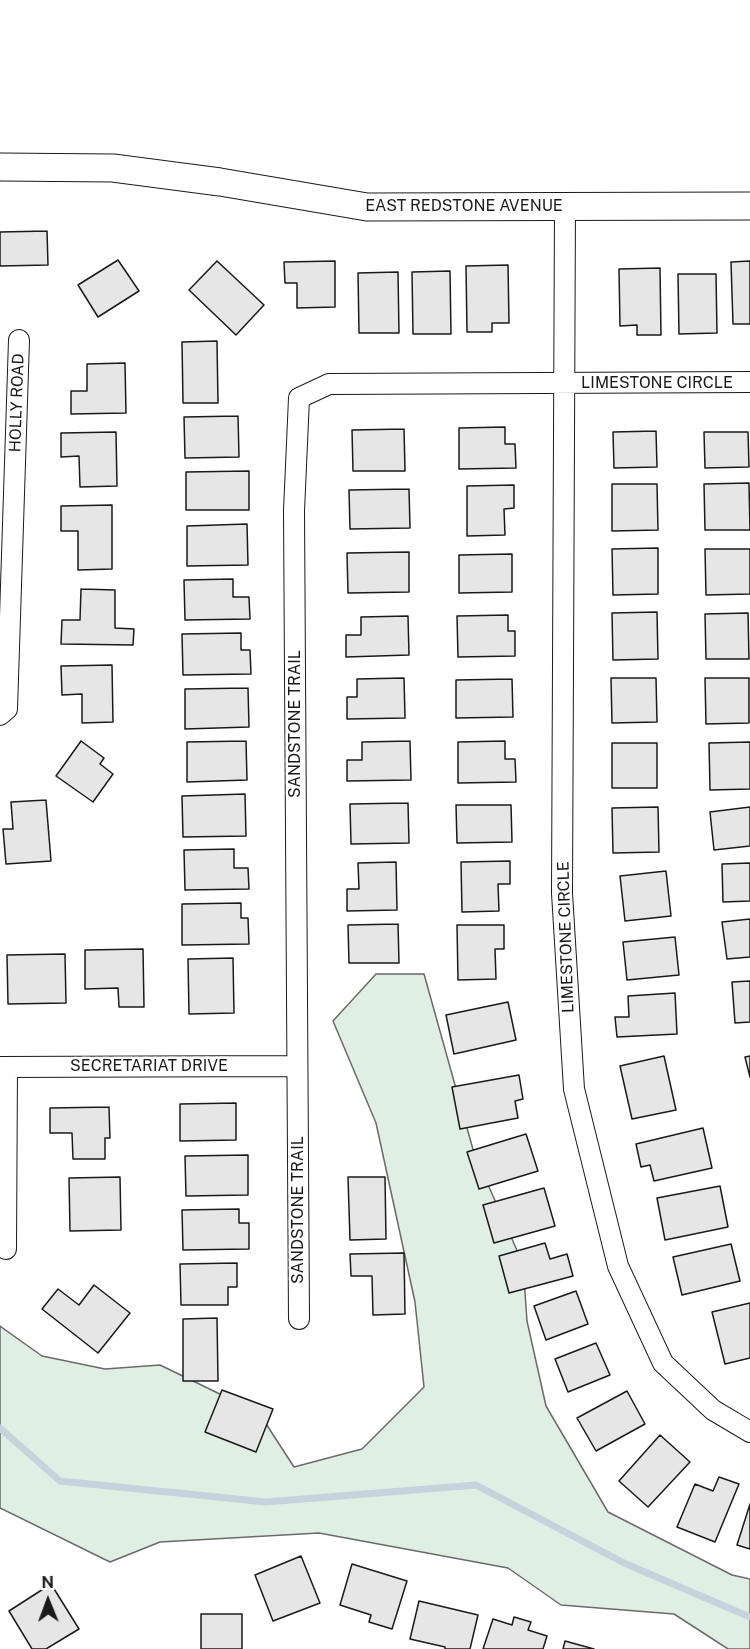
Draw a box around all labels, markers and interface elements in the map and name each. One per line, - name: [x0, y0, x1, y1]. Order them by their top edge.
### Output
- street label: EAST REDSTONE AVENUE: [365, 196, 563, 216]
- street label: HOLLY ROAD: [6, 353, 28, 453]
- street label: LIMESTONE CIRCLE: [581, 373, 733, 393]
- street label: SANDSTONE TRAIL: [285, 650, 305, 798]
- street label: LIMESTONE CIRCLE: [554, 861, 578, 1013]
- street label: SECRETARIAT DRIVE: [70, 1056, 228, 1076]
- street label: SANDSTONE TRAIL: [288, 1136, 308, 1284]
- north arrow: [18, 1571, 78, 1631]
- text: N: [41, 1573, 54, 1592]

